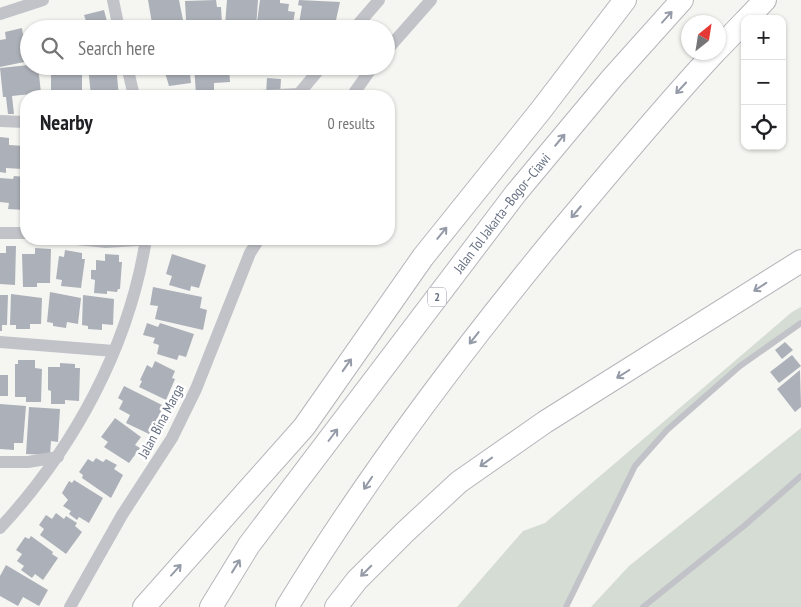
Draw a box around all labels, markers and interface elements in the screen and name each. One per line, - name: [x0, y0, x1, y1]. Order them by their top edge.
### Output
- one-way arrow: [661, 11, 672, 24]
- north arrow: [681, 15, 726, 60]
- map controls: [741, 15, 786, 150]
- button: +: [741, 15, 786, 60]
- search box: [20, 20, 395, 75]
- icon: search: [38, 34, 66, 62]
- text: Search here: [78, 36, 155, 60]
- button: −: [741, 60, 786, 105]
- one-way arrow: [675, 82, 687, 94]
- button: locate: [741, 105, 786, 150]
- text: Nearby: [40, 109, 93, 136]
- text: 0 results: [328, 113, 375, 133]
- one-way arrow: [554, 134, 565, 147]
- street label: Jalan Tol Jakarta–Bogor–Ciawi: [449, 150, 554, 277]
- one-way arrow: [571, 205, 582, 218]
- one-way arrow: [437, 227, 448, 240]
- one-way arrow: [753, 282, 767, 293]
- road number: 2: [428, 288, 446, 306]
- one-way arrow: [469, 331, 480, 344]
- one-way arrow: [342, 358, 352, 372]
- one-way arrow: [616, 370, 630, 380]
- street label: Jalan Bina Marga: [133, 381, 188, 462]
- one-way arrow: [327, 429, 338, 442]
- one-way arrow: [480, 457, 493, 468]
- one-way arrow: [363, 476, 373, 490]
- one-way arrow: [232, 559, 242, 573]
- one-way arrow: [170, 564, 182, 577]
- one-way arrow: [360, 565, 372, 578]

